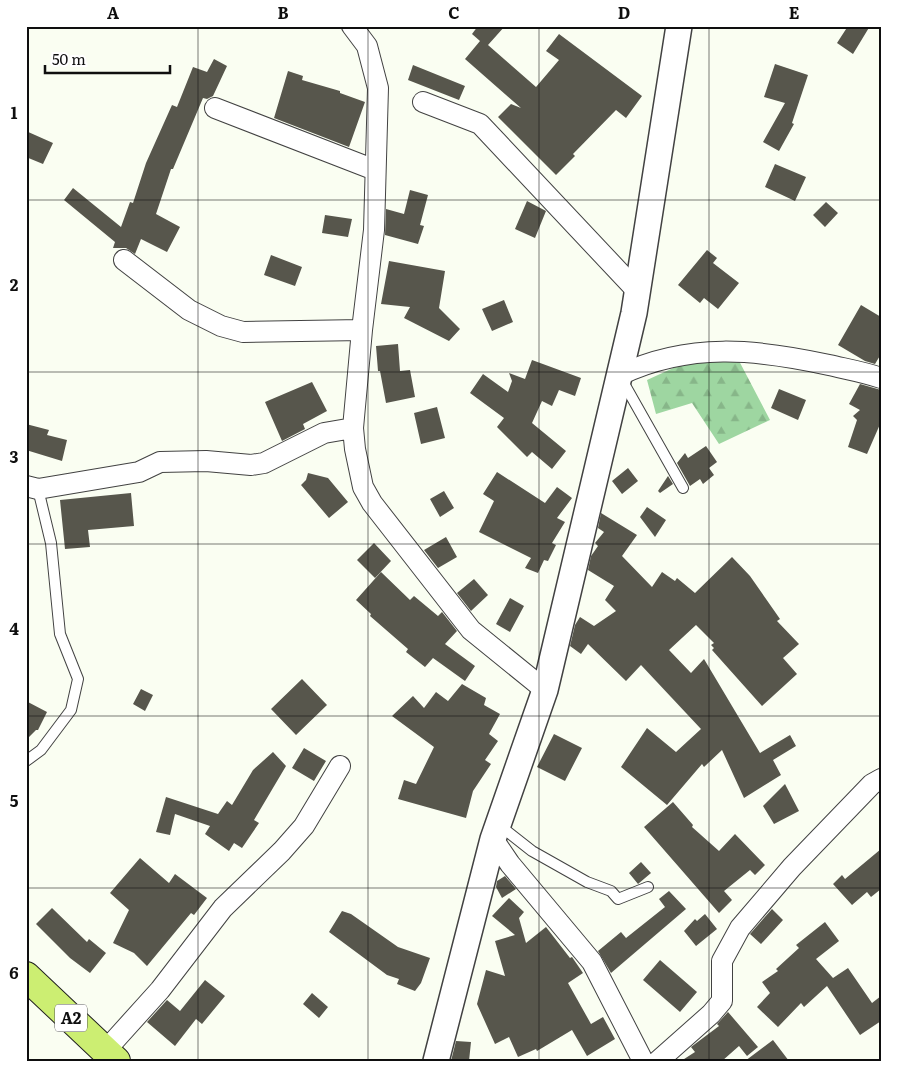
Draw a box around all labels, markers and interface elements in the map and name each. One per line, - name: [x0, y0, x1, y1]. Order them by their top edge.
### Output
- text: A: [107, 0, 119, 24]
- text: B: [277, 0, 289, 24]
- text: C: [448, 0, 460, 24]
- text: D: [618, 0, 630, 24]
- text: E: [789, 0, 800, 24]
- scale bar: [45, 42, 170, 74]
- text: 50 m: [52, 47, 86, 70]
- text: 1: [11, 100, 18, 124]
- text: 2: [10, 272, 19, 296]
- text: 3: [10, 444, 19, 468]
- text: 4: [9, 616, 19, 640]
- text: 5: [10, 788, 19, 812]
- text: 6: [9, 960, 19, 984]
- road number: A2: [55, 1004, 87, 1032]

